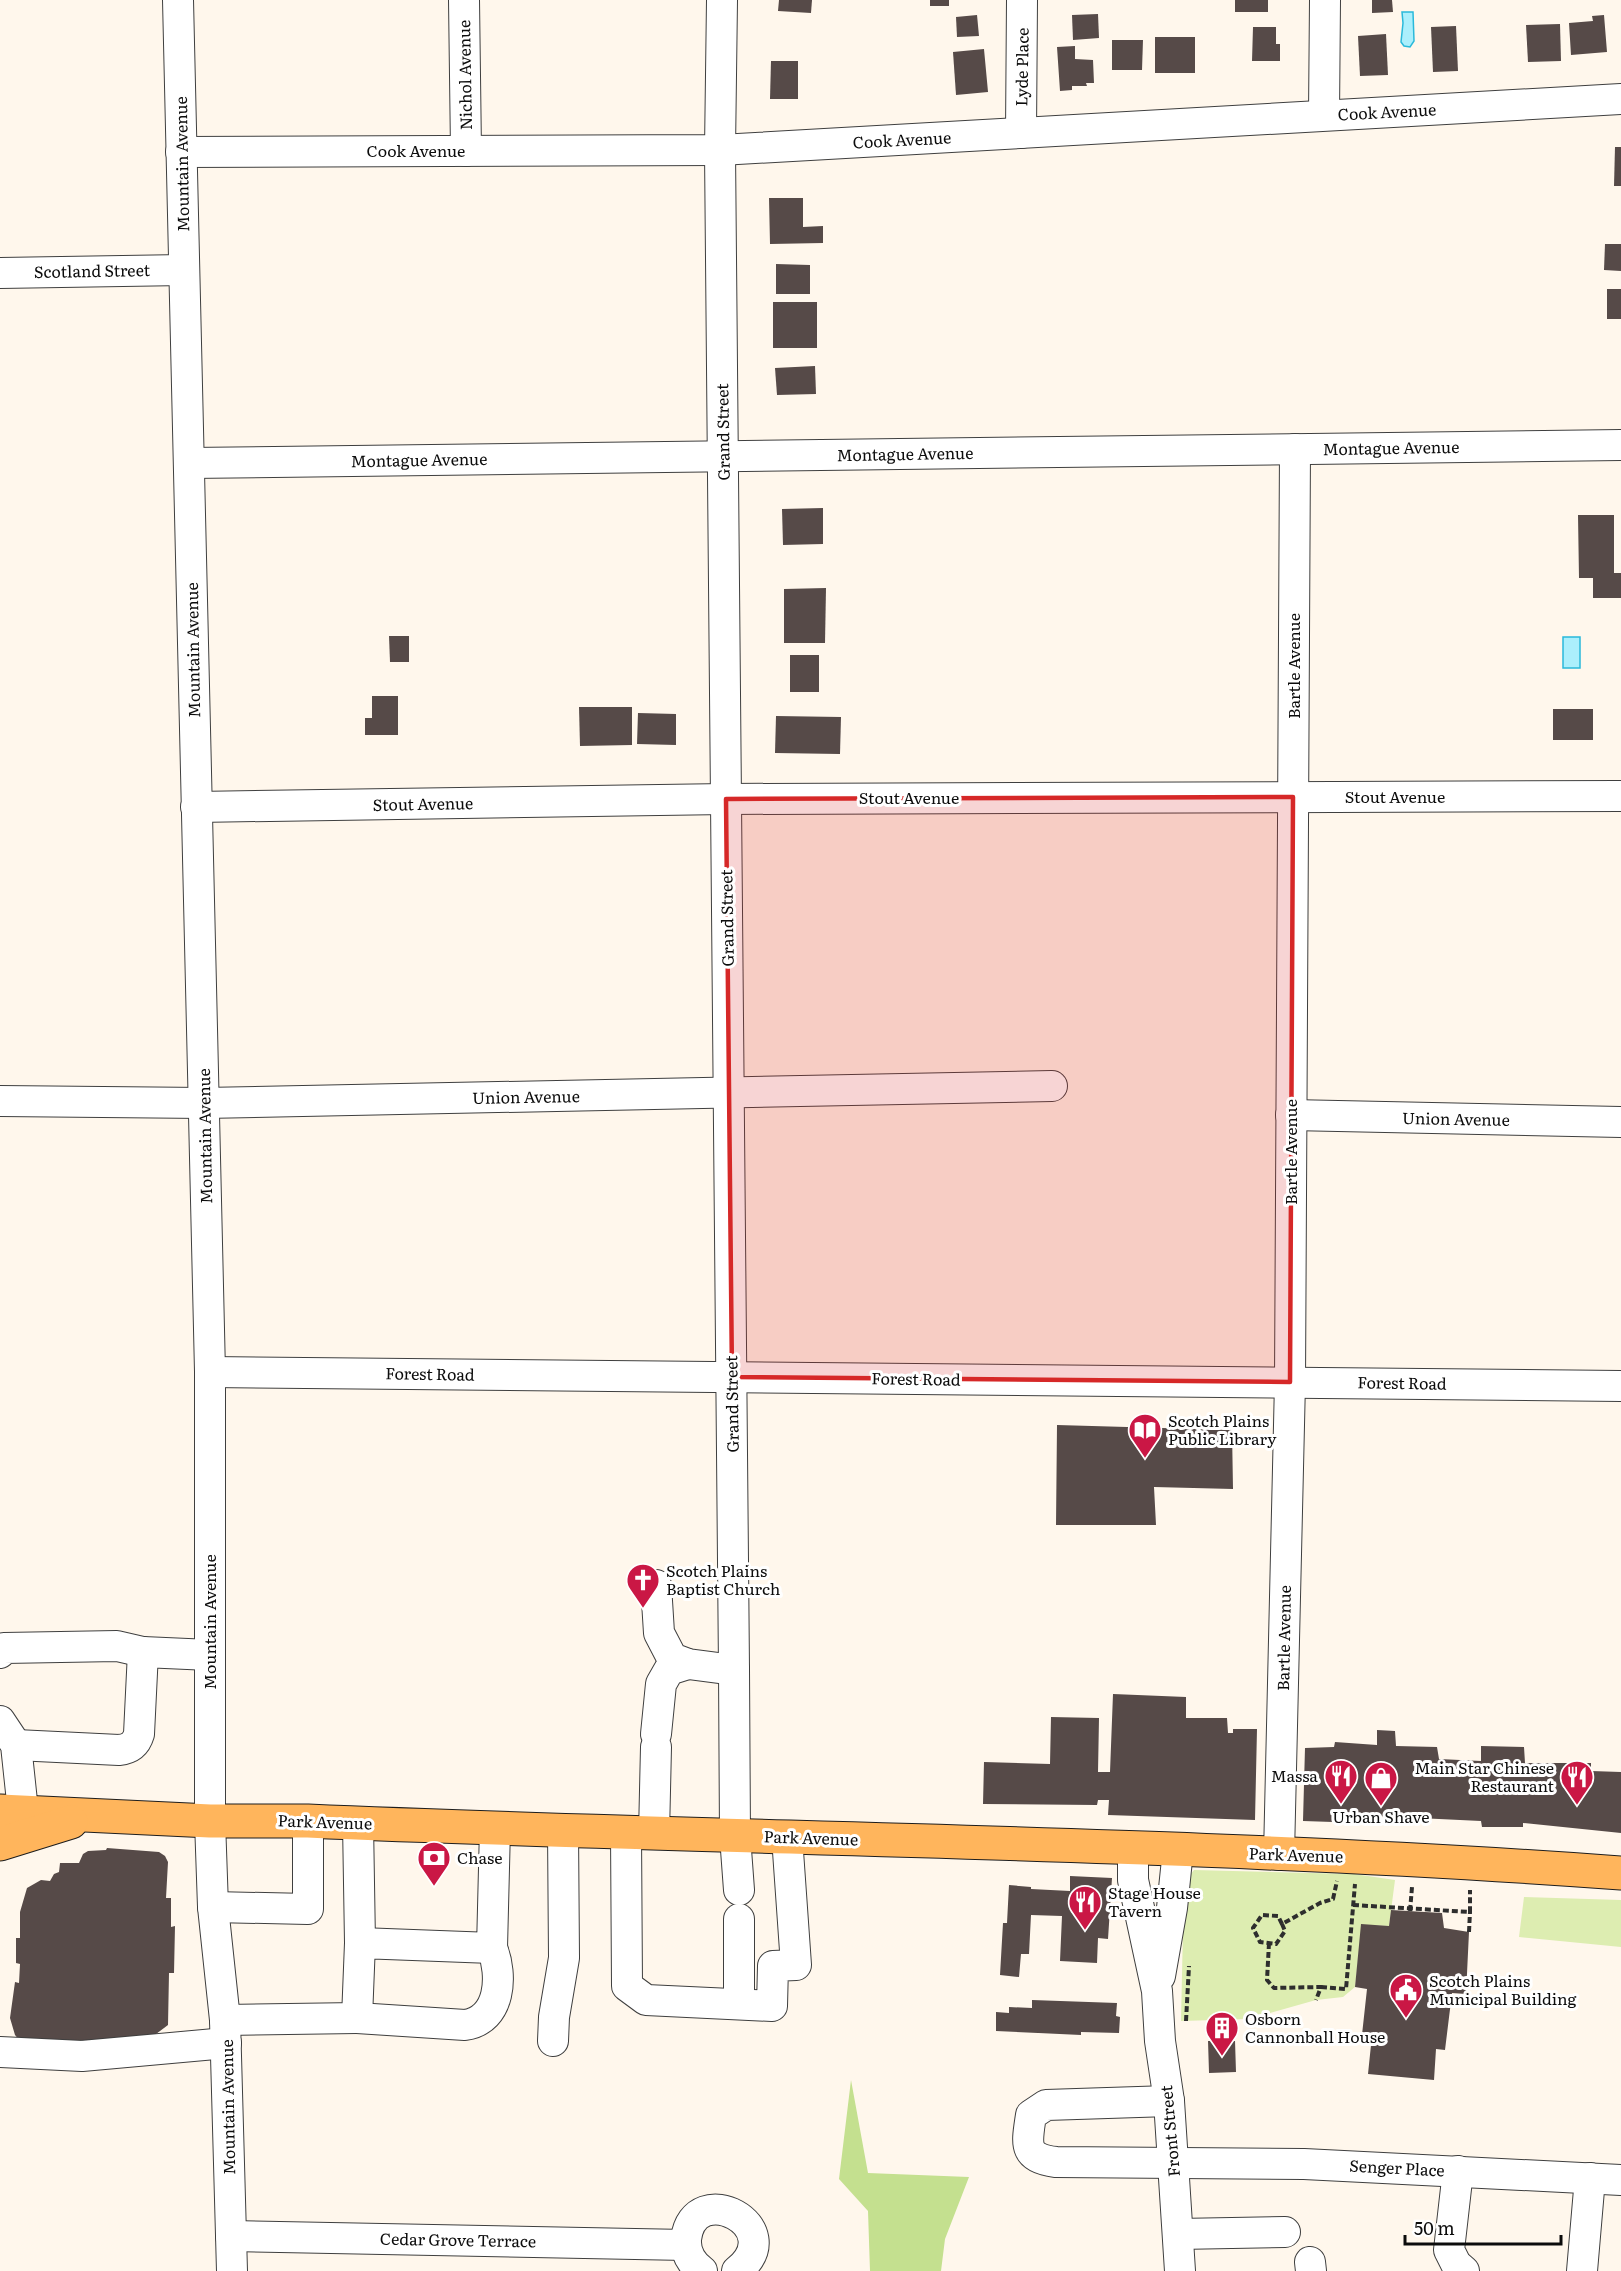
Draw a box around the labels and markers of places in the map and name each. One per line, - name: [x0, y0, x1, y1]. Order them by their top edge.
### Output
- place label: Scotch Plains Public Library: [1168, 1408, 1277, 1450]
- library icon: Scotch Plains Public Library: [1127, 1412, 1163, 1459]
- place label: Scotch Plains Baptist Church: [666, 1558, 781, 1600]
- church icon: Scotch Plains Baptist Church: [625, 1562, 661, 1609]
- place label: Main Star Chinese Restaurant: [1415, 1755, 1555, 1797]
- restaurant icon: Massa: [1323, 1758, 1359, 1805]
- restaurant icon: Main Star Chinese Restaurant: [1559, 1759, 1595, 1806]
- shop icon: Urban Shave: [1363, 1760, 1399, 1807]
- place label: Massa: [1271, 1763, 1318, 1787]
- place label: Urban Shave: [1332, 1804, 1430, 1828]
- bank icon: Chase: [416, 1840, 452, 1887]
- place label: Chase: [457, 1845, 503, 1869]
- place label: Stage House Tavern: [1108, 1880, 1201, 1922]
- restaurant icon: Stage House Tavern: [1067, 1884, 1103, 1931]
- place label: Scotch Plains Municipal Building: [1429, 1968, 1577, 2010]
- public building icon: Scotch Plains Municipal Building: [1388, 1972, 1424, 2019]
- place label: Osborn Cannonball House: [1245, 2006, 1385, 2048]
- building icon: Osborn Cannonball House: [1204, 2010, 1240, 2057]

